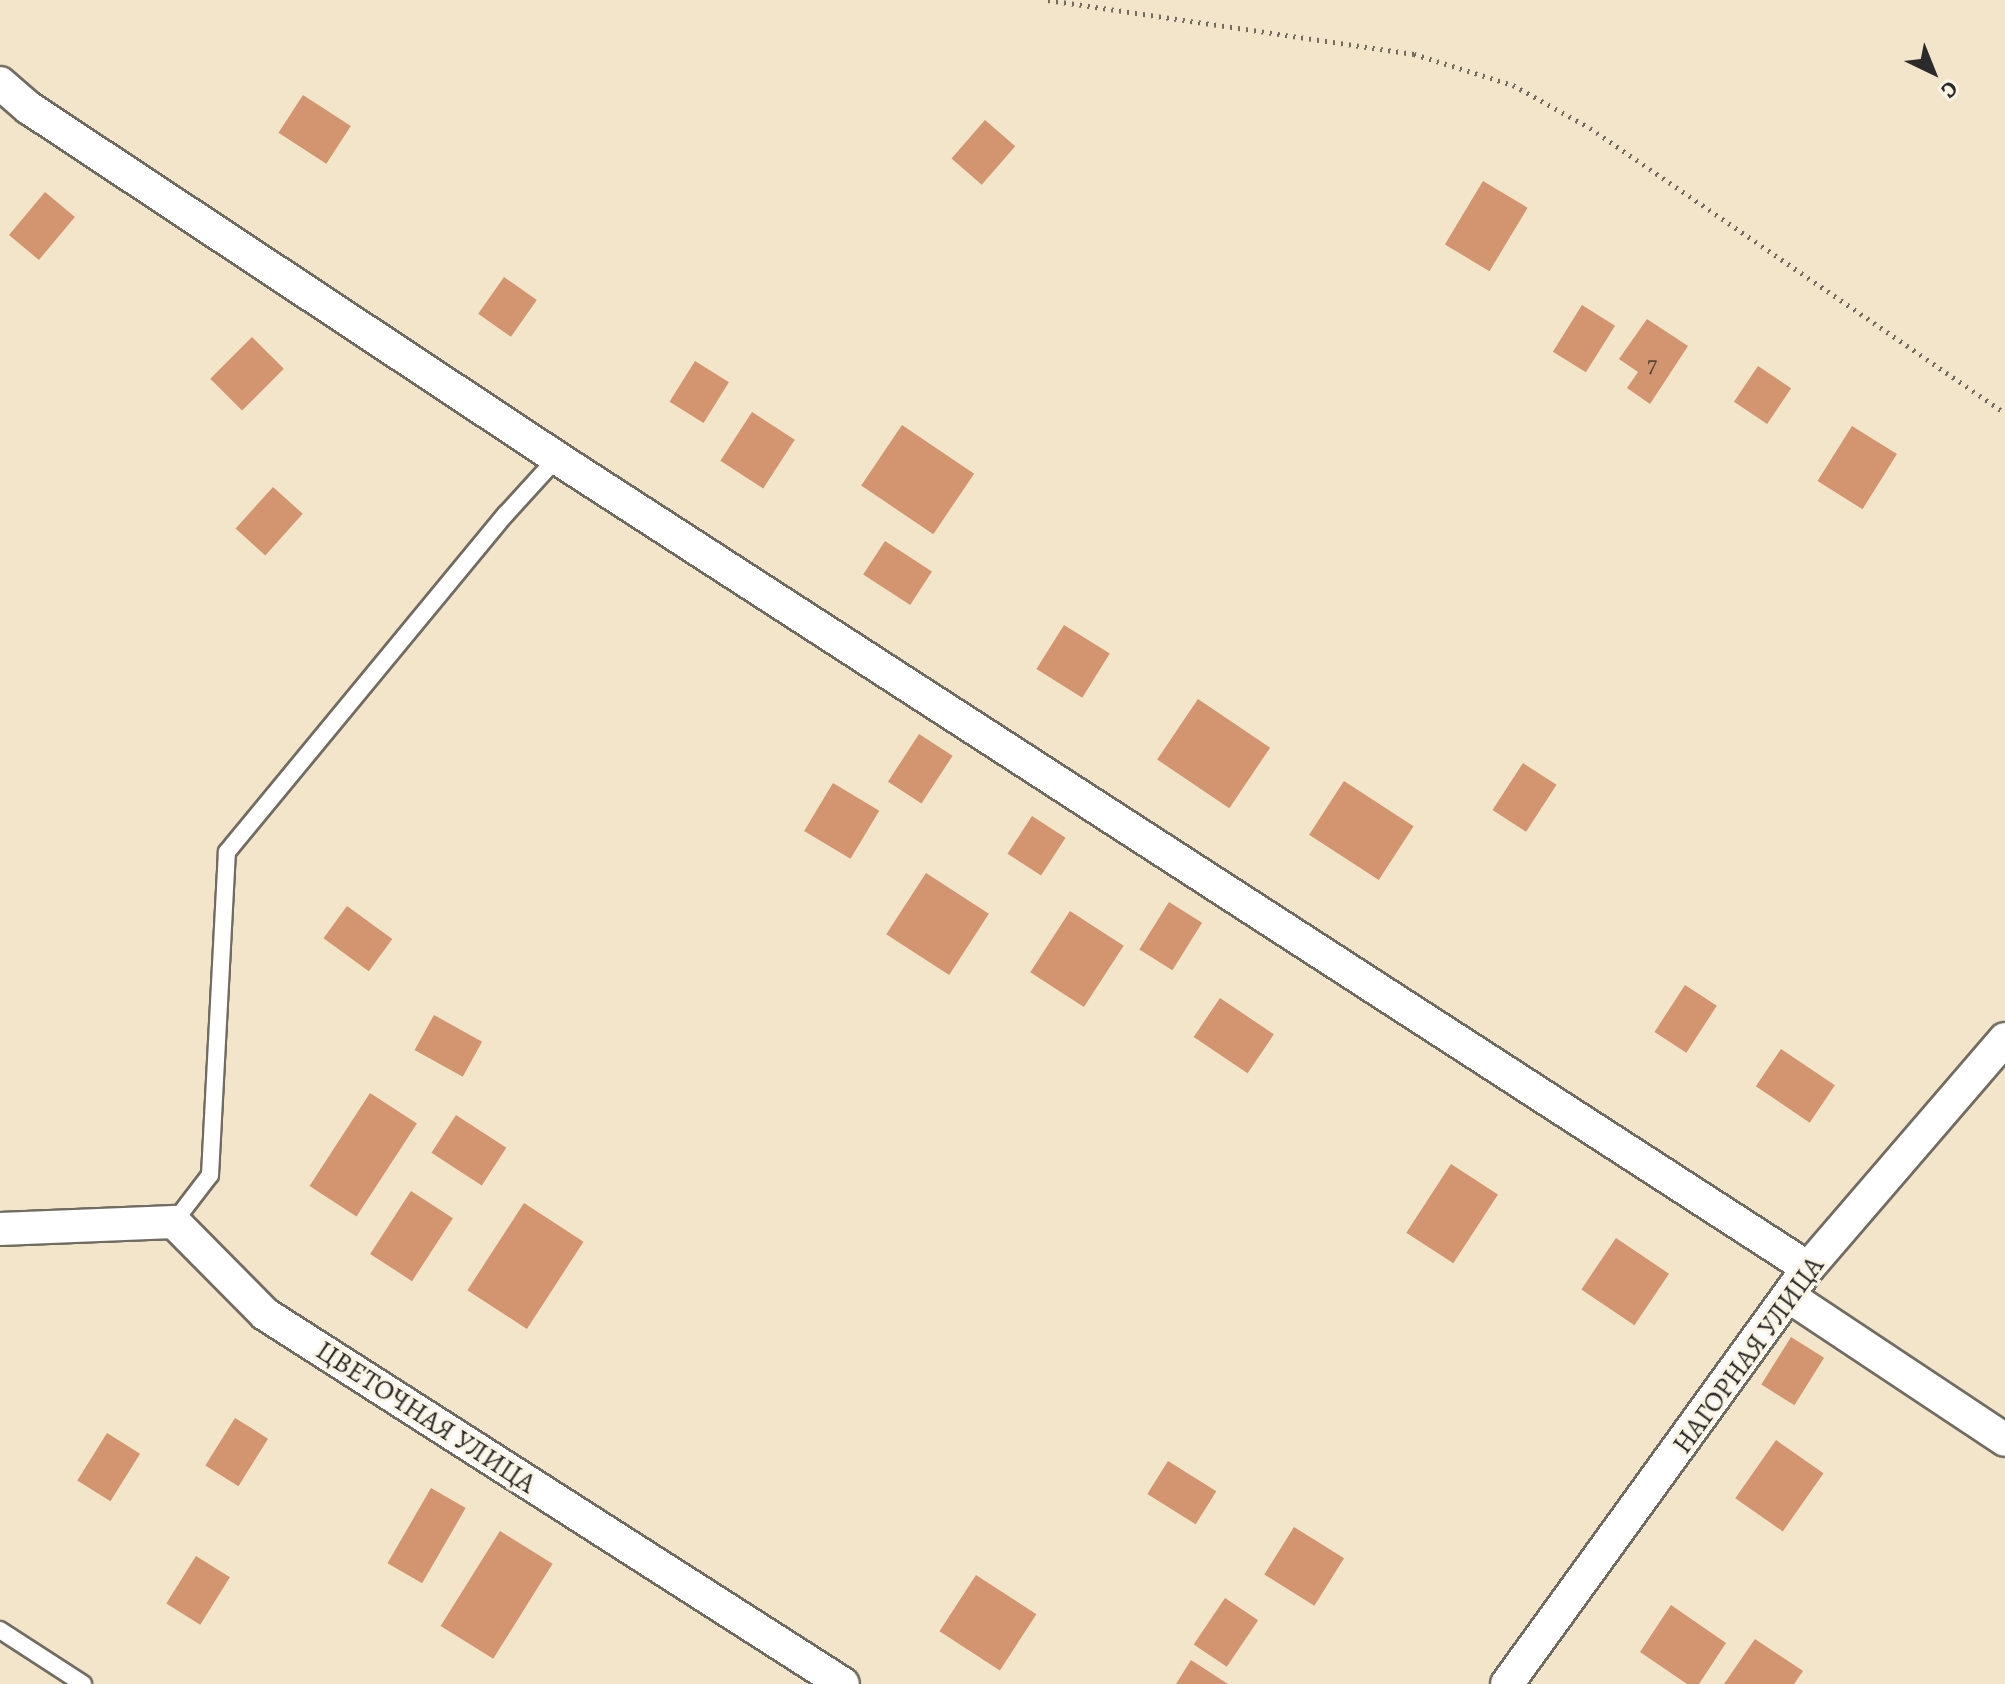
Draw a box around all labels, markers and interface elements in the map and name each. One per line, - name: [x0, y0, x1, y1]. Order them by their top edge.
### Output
- north arrow: [1893, 32, 1973, 112]
- text: С: [1934, 74, 1965, 105]
- house number: 7: [1647, 351, 1657, 379]
- street label: НАГОРНАЯ УЛИЦА: [1665, 1250, 1831, 1460]
- street label: ЦВЕТОЧНАЯ УЛИЦА: [310, 1334, 542, 1500]

